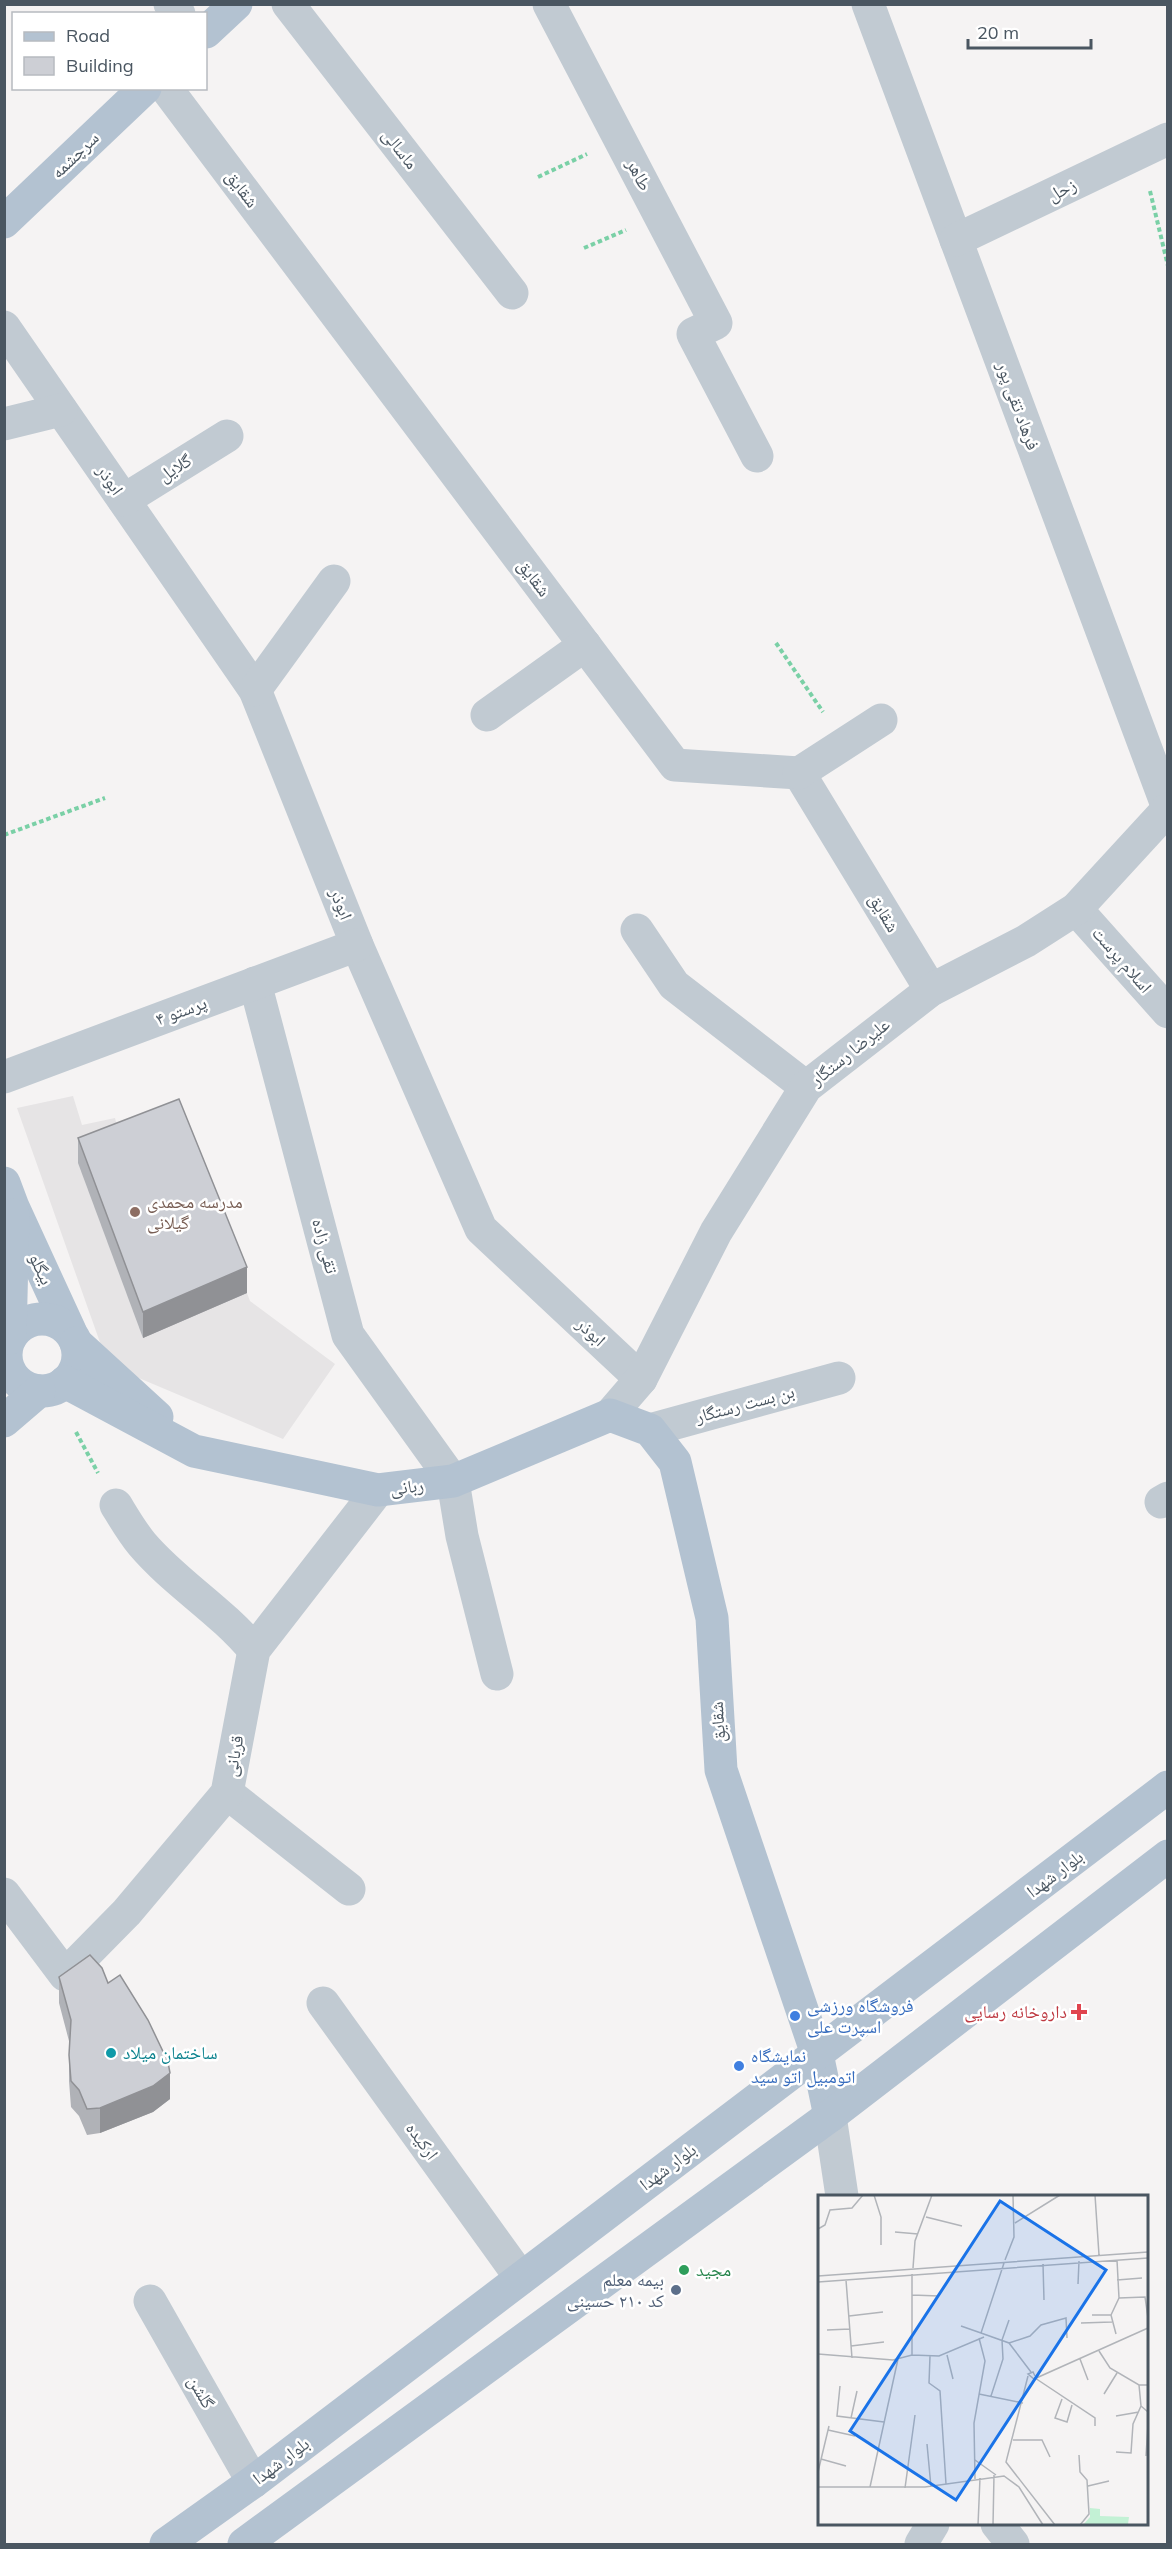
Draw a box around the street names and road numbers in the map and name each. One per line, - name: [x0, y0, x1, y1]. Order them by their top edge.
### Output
- street label: ماسالی: [377, 124, 423, 174]
- street label: سرچشمه: [46, 126, 104, 183]
- street label: طاهر: [621, 154, 657, 195]
- street label: شقایق: [221, 165, 264, 212]
- street label: زحل: [1044, 173, 1080, 206]
- street label: فرهاد تقی پور: [991, 358, 1045, 453]
- street label: گلایل: [154, 448, 196, 487]
- street label: ابوذر: [91, 459, 129, 499]
- street label: شقایق: [513, 554, 556, 601]
- street label: ابوذر: [324, 884, 358, 923]
- street label: شقایق: [864, 889, 905, 936]
- street label: اسلام پرست: [1087, 922, 1157, 998]
- street label: پرستو ۴: [152, 991, 210, 1031]
- street label: علیرضا رستگار: [804, 1013, 894, 1091]
- street label: تقی زاده: [307, 1216, 344, 1276]
- street label: بیگلو: [24, 1249, 59, 1288]
- street label: ابوذر: [571, 1312, 611, 1351]
- street label: بن بست رستگار: [692, 1379, 797, 1428]
- street label: ربانی: [389, 1473, 425, 1500]
- street label: شقایق: [705, 1701, 730, 1743]
- street label: قربانی: [219, 1733, 248, 1778]
- street label: بلوار شهدا: [1022, 1845, 1088, 1902]
- street label: ارکیده: [401, 2117, 444, 2164]
- street label: بلوار شهدا: [635, 2138, 701, 2195]
- street label: گلشن: [183, 2371, 220, 2413]
- street label: بلوار شهدا: [248, 2432, 314, 2489]

